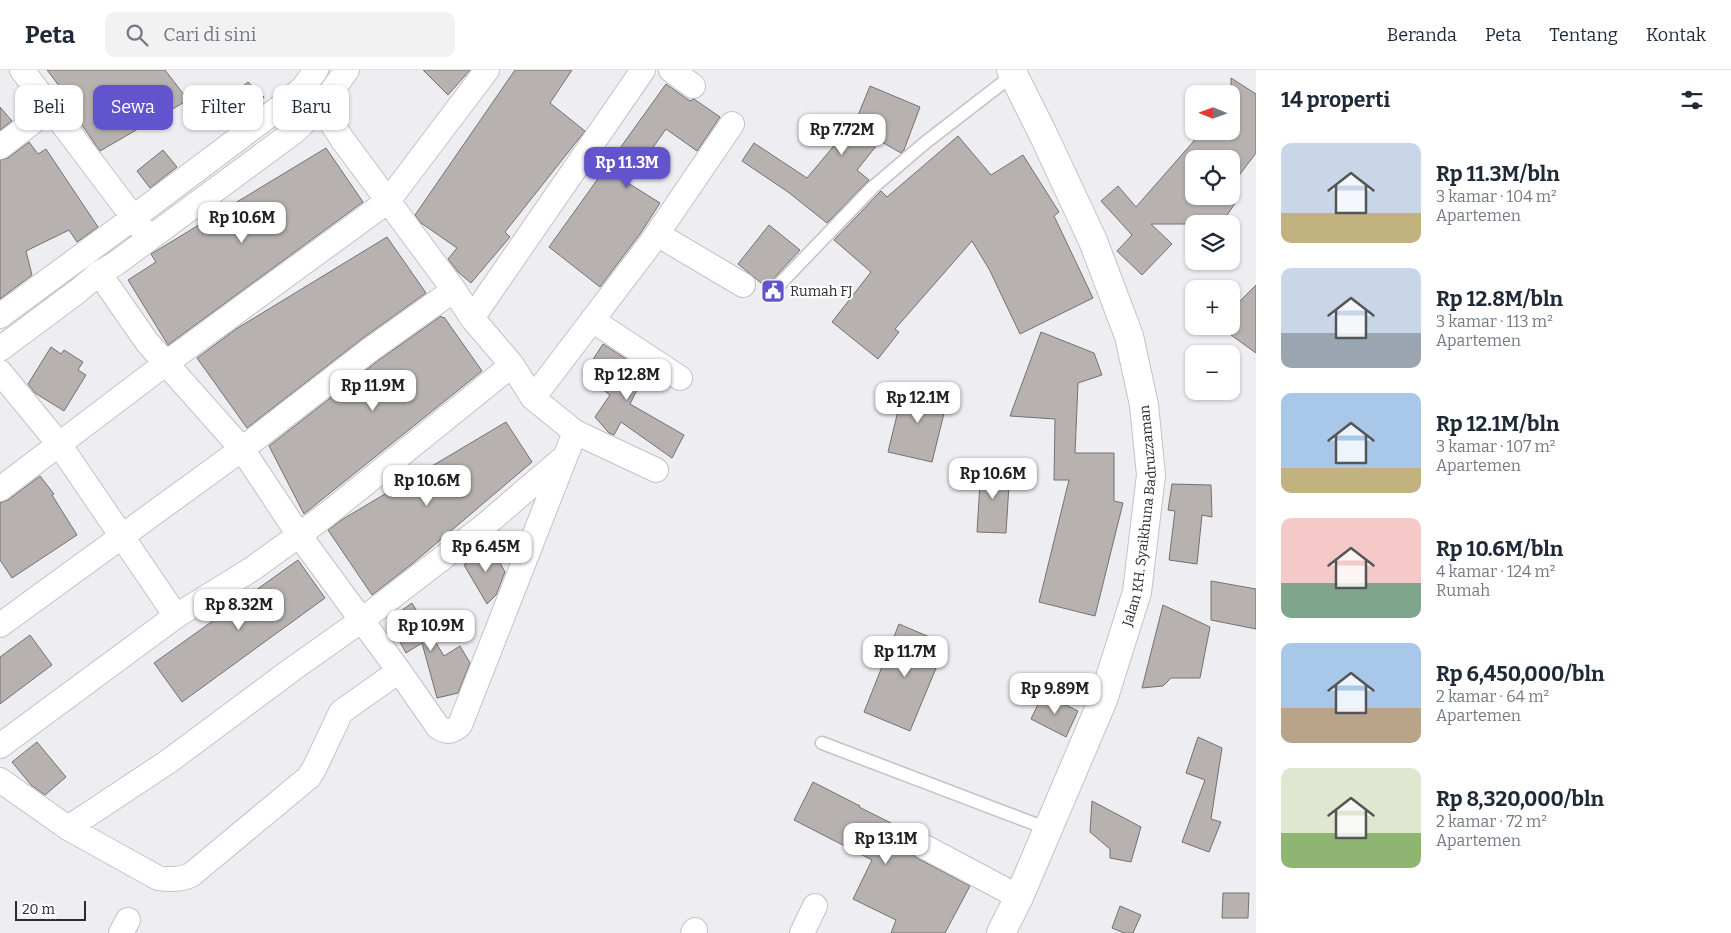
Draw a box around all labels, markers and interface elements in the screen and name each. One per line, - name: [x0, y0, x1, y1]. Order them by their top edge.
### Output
- search box: [105, 12, 455, 57]
- text: Peta: [25, 21, 75, 49]
- icon: search: [123, 21, 151, 49]
- text: Cari di sini: [163, 23, 256, 46]
- text: Beranda: [1387, 24, 1457, 46]
- text: Peta: [1485, 24, 1521, 46]
- text: Tentang: [1549, 24, 1618, 46]
- text: Kontak: [1646, 24, 1706, 46]
- chip: Beli: [15, 85, 83, 130]
- chip: Sewa: [93, 85, 173, 130]
- chip: Filter: [183, 85, 263, 130]
- chip: Baru: [273, 85, 349, 130]
- north arrow: [1185, 85, 1240, 140]
- map controls: [1185, 85, 1240, 400]
- icon: filters: [1678, 86, 1706, 114]
- text: 14 properti: [1281, 87, 1390, 113]
- pin: Rp 7.72M: [790, 114, 894, 156]
- text: Rp 7.72M: [810, 120, 874, 139]
- pin: Rp 11.3M: [575, 146, 679, 189]
- button: locate: [1185, 150, 1240, 205]
- text: Rp 11.3M: [595, 153, 659, 172]
- text: Rp 11.3M/bln: [1436, 161, 1560, 187]
- icon: home: [1321, 163, 1381, 223]
- text: 3 kamar · 104 m²: [1436, 187, 1557, 206]
- pin: Rp 10.6M: [190, 202, 294, 244]
- text: Apartemen: [1436, 206, 1521, 225]
- text: Rp 10.6M: [209, 208, 275, 227]
- button: layers: [1185, 215, 1240, 270]
- public building icon: Rumah FJ: [760, 278, 786, 304]
- button: +: [1185, 280, 1240, 335]
- place label: Rumah FJ: [790, 283, 853, 300]
- text: Rp 12.8M/bln: [1436, 286, 1563, 312]
- icon: home: [1321, 288, 1381, 348]
- text: 3 kamar · 113 m²: [1436, 312, 1553, 331]
- text: Apartemen: [1436, 331, 1521, 350]
- button: −: [1185, 345, 1240, 400]
- pin: Rp 12.8M: [575, 358, 679, 401]
- text: Rp 12.8M: [594, 365, 660, 384]
- pin: Rp 11.9M: [321, 370, 425, 412]
- text: Rp 11.9M: [341, 376, 405, 395]
- pin: Rp 12.1M: [866, 382, 970, 424]
- text: Rp 12.1M: [886, 388, 950, 407]
- street label: Jalan KH. Syaikhuna Badruzzaman: [1118, 404, 1160, 629]
- text: Rp 12.1M/bln: [1436, 411, 1559, 437]
- icon: home: [1321, 413, 1381, 473]
- text: 3 kamar · 107 m²: [1436, 437, 1555, 456]
- text: Apartemen: [1436, 456, 1521, 475]
- pin: Rp 10.6M: [941, 458, 1045, 500]
- pin: Rp 10.6M: [375, 464, 479, 507]
- text: Rp 10.6M: [960, 464, 1026, 483]
- text: Rp 10.6M: [394, 471, 460, 490]
- pin: Rp 6.45M: [434, 530, 538, 573]
- text: Rp 10.6M/bln: [1436, 536, 1563, 562]
- text: Rp 6.45M: [452, 537, 520, 556]
- icon: home: [1321, 538, 1381, 598]
- text: 4 kamar · 124 m²: [1436, 562, 1555, 581]
- text: Rumah: [1436, 581, 1490, 600]
- pin: Rp 8.32M: [187, 588, 291, 631]
- text: Rp 8.32M: [205, 595, 273, 614]
- pin: Rp 10.9M: [379, 610, 483, 652]
- text: Rp 10.9M: [398, 616, 464, 635]
- pin: Rp 11.7M: [853, 636, 957, 678]
- text: Rp 11.7M: [874, 642, 936, 661]
- text: Rp 6,450,000/bln: [1436, 661, 1604, 687]
- icon: home: [1321, 663, 1381, 723]
- pin: Rp 9.89M: [1003, 672, 1107, 715]
- text: Rp 9.89M: [1021, 679, 1089, 698]
- text: 2 kamar · 64 m²: [1436, 687, 1549, 706]
- text: Apartemen: [1436, 706, 1521, 725]
- text: Rp 8,320,000/bln: [1436, 786, 1604, 812]
- icon: home: [1321, 788, 1381, 848]
- text: 2 kamar · 72 m²: [1436, 812, 1547, 831]
- pin: Rp 13.1M: [834, 822, 938, 865]
- text: Rp 13.1M: [854, 829, 918, 848]
- text: Apartemen: [1436, 831, 1521, 850]
- scale bar: [15, 898, 86, 921]
- text: 20 m: [22, 901, 55, 918]

